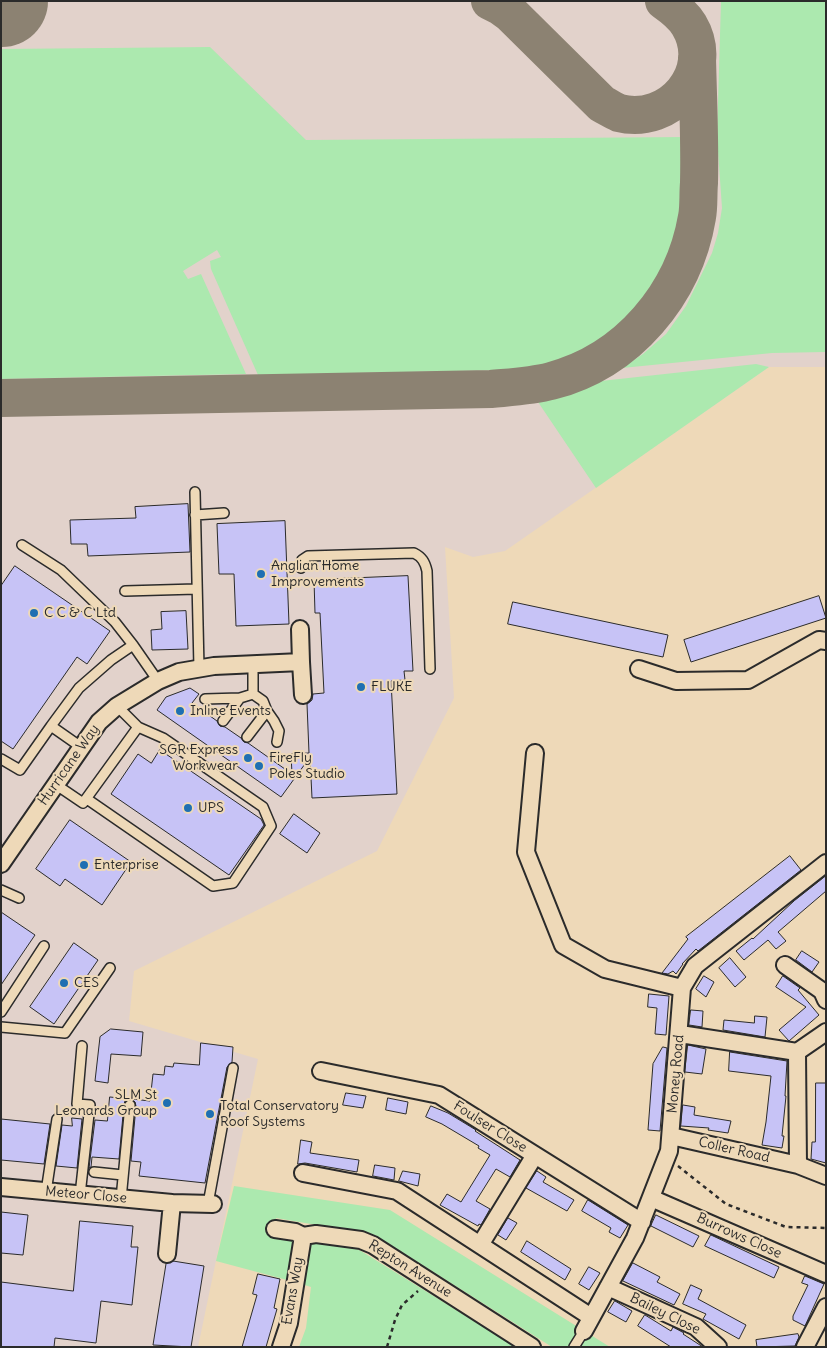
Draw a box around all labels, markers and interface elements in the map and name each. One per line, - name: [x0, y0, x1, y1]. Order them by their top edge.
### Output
- place label: Anglian Home Improvements: [271, 558, 364, 590]
- marker: Anglian Home Improvements: [255, 568, 267, 580]
- place label: C C & C Ltd: [44, 605, 116, 621]
- marker: C C & C Ltd: [28, 607, 40, 619]
- place label: FLUKE: [371, 679, 413, 695]
- marker: FLUKE: [355, 681, 367, 693]
- place label: Inline Events: [190, 703, 271, 719]
- marker: Inline Events: [174, 705, 186, 717]
- street label: Hurricane Way: [35, 721, 103, 809]
- place label: SGR Express Workwear: [159, 742, 238, 774]
- place label: FireFly Poles Studio: [269, 750, 345, 782]
- marker: SGR Express Workwear: [242, 752, 254, 764]
- marker: FireFly Poles Studio: [253, 760, 265, 772]
- place label: UPS: [198, 800, 224, 816]
- marker: UPS: [182, 802, 194, 814]
- place label: Enterprise: [94, 857, 159, 873]
- marker: Enterprise: [78, 859, 90, 871]
- place label: CES: [74, 975, 99, 991]
- marker: CES: [58, 977, 70, 989]
- street label: Money Road: [664, 1034, 688, 1114]
- place label: SLM St Leonards Group: [55, 1087, 157, 1120]
- marker: SLM St Leonards Group: [161, 1097, 173, 1109]
- place label: Total Conservatory Roof Systems: [220, 1098, 339, 1130]
- street label: Foulser Close: [450, 1098, 530, 1156]
- marker: Total Conservatory Roof Systems: [204, 1108, 216, 1120]
- street label: Coller Road: [697, 1134, 771, 1166]
- street label: Meteor Close: [44, 1183, 128, 1207]
- street label: Burrows Close: [694, 1210, 784, 1262]
- street label: Repton Avenue: [365, 1237, 455, 1301]
- street label: Evans Way: [279, 1256, 307, 1326]
- street label: Bailey Close: [627, 1290, 703, 1338]

